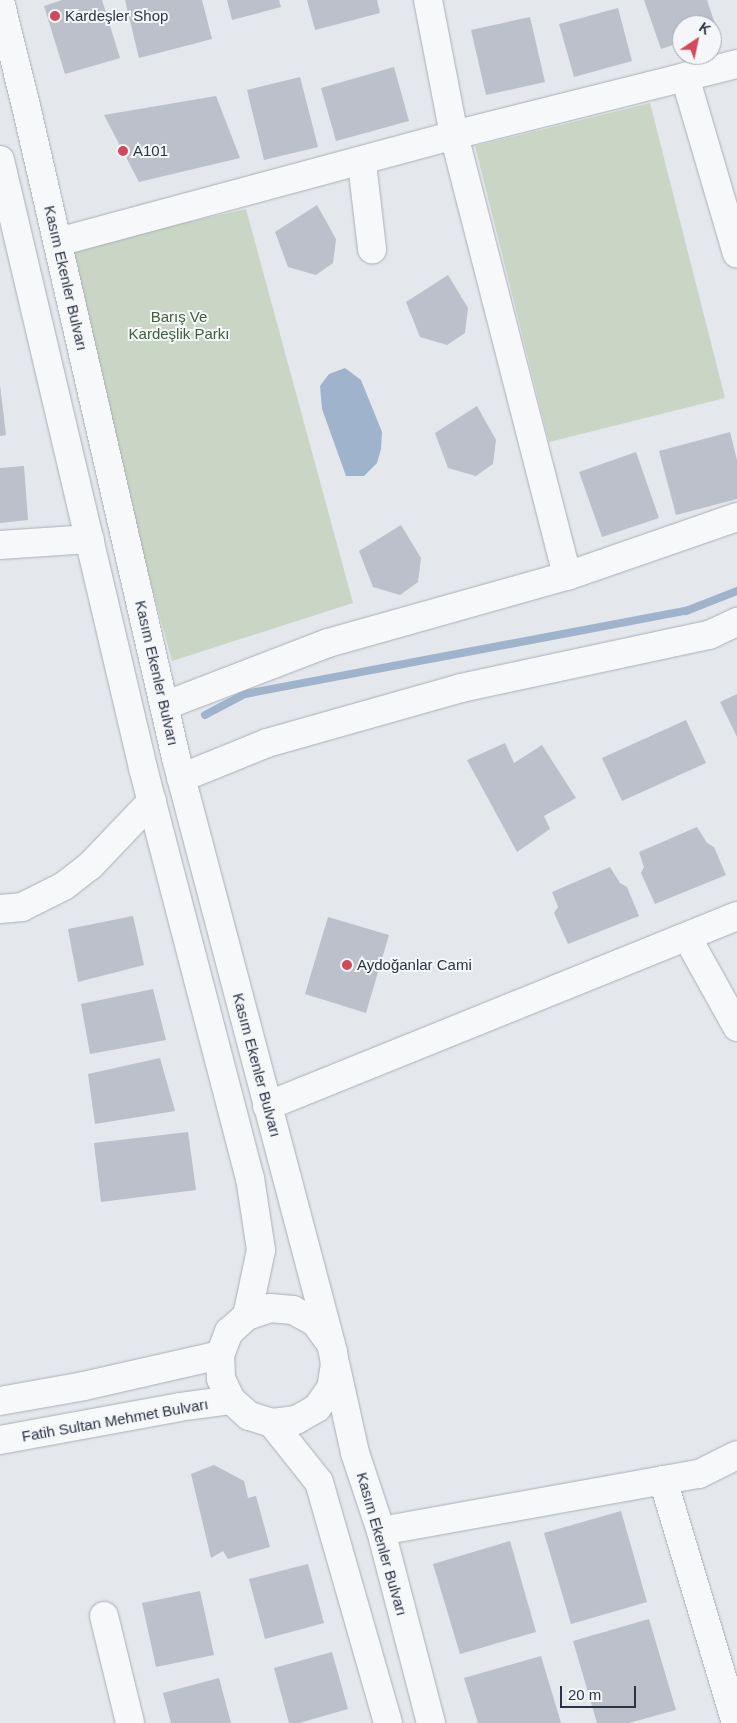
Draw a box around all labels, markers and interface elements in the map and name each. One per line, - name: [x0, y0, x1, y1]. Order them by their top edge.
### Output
- place label: Kardeşler Shop: [65, 7, 168, 25]
- marker: Kardeşler Shop: [49, 10, 61, 22]
- north arrow: [672, 15, 722, 65]
- text: K: [696, 19, 713, 38]
- place label: A101: [133, 142, 168, 160]
- marker: A101: [117, 145, 129, 157]
- street label: Kasım Ekenler Bulvarı: [41, 204, 91, 352]
- park label: Barış Ve Kardeşlik Parkı: [129, 307, 229, 342]
- street label: Kasım Ekenler Bulvarı: [132, 599, 182, 747]
- place label: Aydoğanlar Cami: [357, 956, 472, 974]
- marker: Aydoğanlar Cami: [341, 959, 353, 971]
- street label: Kasım Ekenler Bulvarı: [229, 991, 285, 1139]
- street label: Fatih Sultan Mehmet Bulvarı: [20, 1395, 210, 1445]
- street label: Kasım Ekenler Bulvarı: [353, 1470, 411, 1618]
- scale bar: [562, 1676, 638, 1708]
- text: 20 m: [568, 1686, 601, 1703]

